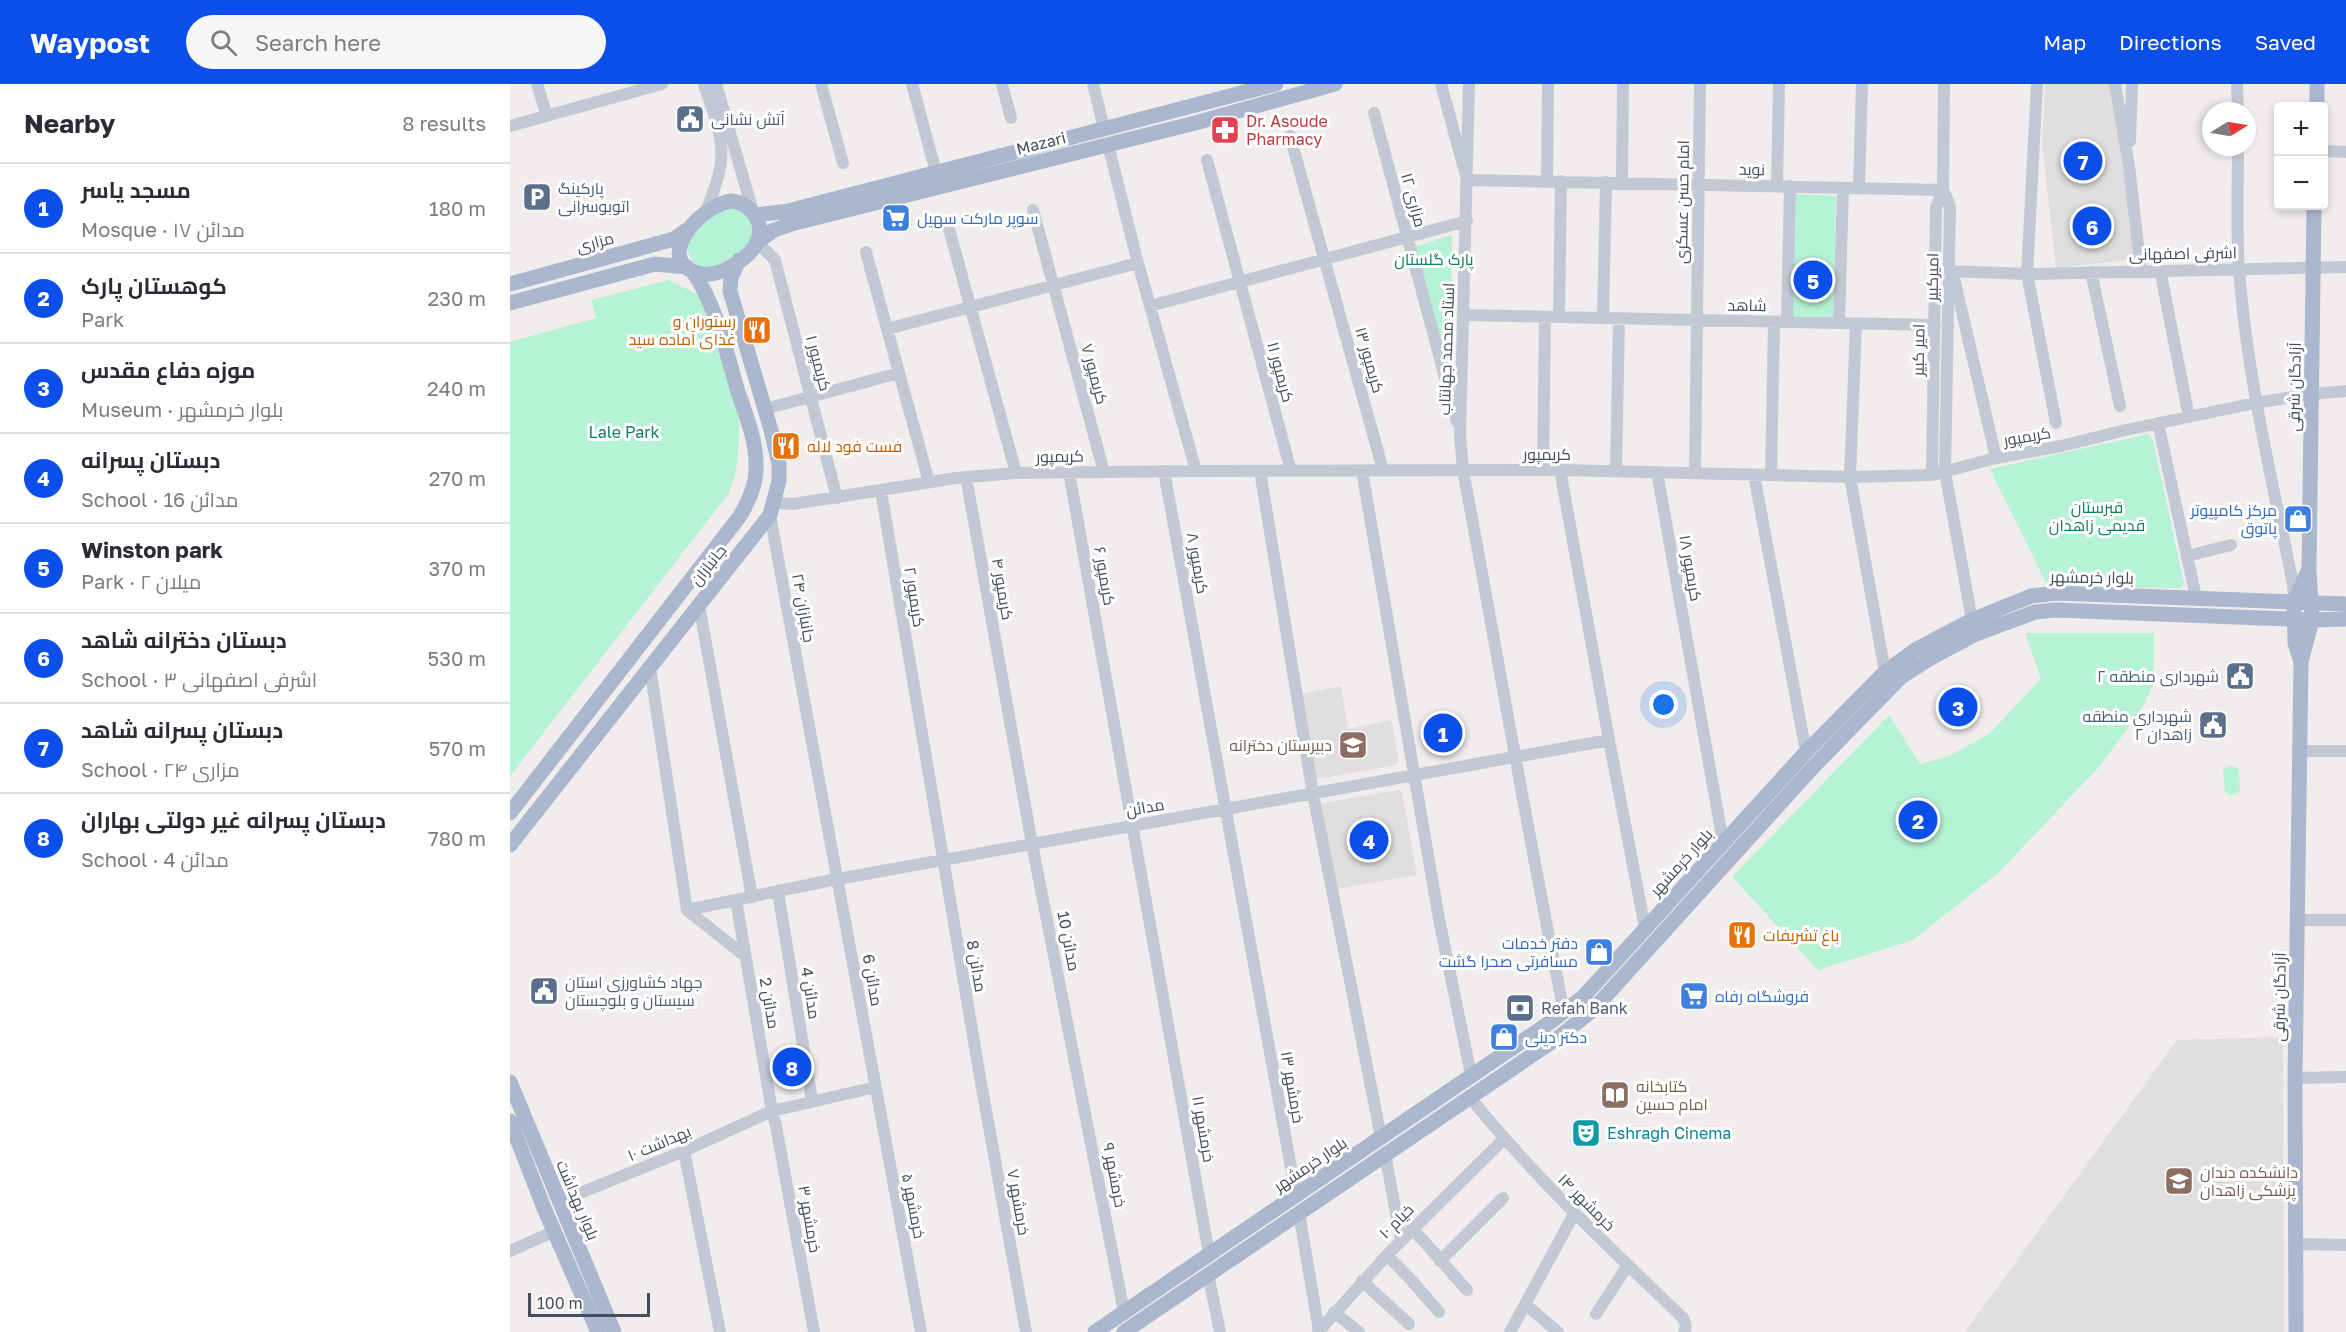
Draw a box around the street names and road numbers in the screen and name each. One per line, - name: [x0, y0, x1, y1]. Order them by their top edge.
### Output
- street label: Mazari: [1014, 127, 1068, 159]
- street label: امام حسن عسکری: [1671, 140, 1695, 264]
- street label: نوید: [1739, 159, 1765, 179]
- street label: مزاری ۱۲: [1396, 171, 1431, 230]
- street label: مزاری: [574, 227, 616, 258]
- street label: اشرفی اصفهانی: [2129, 242, 2237, 265]
- street label: امیرکبیر: [1922, 253, 1942, 302]
- street label: استاد محمد جهانتاب: [1434, 282, 1459, 416]
- street label: شاهد: [1727, 295, 1767, 315]
- street label: امیر کبیر: [1908, 324, 1928, 377]
- street label: کریمپور ۱۳: [1350, 325, 1389, 396]
- street label: کریمپور ۱: [801, 333, 836, 393]
- street label: کریمپور ۱۱: [1262, 339, 1299, 405]
- street label: کریمپور ۷: [1076, 341, 1113, 407]
- street label: آزادگان شرقی: [2283, 342, 2306, 432]
- street label: کریمپور: [2001, 422, 2053, 451]
- street label: کریمپور: [1522, 444, 1571, 465]
- street label: کریمپور: [1035, 446, 1084, 467]
- street label: کریمپور ۸: [1182, 531, 1213, 595]
- street label: کریمپور ۱۸: [1674, 533, 1707, 603]
- street label: جانبازان: [686, 541, 731, 590]
- street label: کریمپور ۶: [1089, 545, 1120, 607]
- street label: کریمپور ۴: [987, 556, 1018, 622]
- street label: کریمپور ۲: [899, 566, 930, 629]
- street label: بلوار خرمشهر: [2049, 566, 2134, 589]
- street label: جانبازان ۲۴: [787, 572, 820, 644]
- street label: مدائن: [1124, 794, 1166, 821]
- street label: بلوار خرمشهر: [1645, 824, 1717, 901]
- street label: مدائن 10: [1052, 910, 1085, 973]
- street label: مدائن 8: [962, 938, 991, 994]
- street label: آزادگان شرقی: [2268, 952, 2291, 1042]
- street label: مدائن 6: [858, 953, 887, 1008]
- street label: مدائن 4: [796, 966, 825, 1021]
- street label: مدائن 2: [755, 976, 784, 1030]
- street label: خرمشهر ۱۳: [1276, 1049, 1309, 1125]
- street label: خرمشهر ۱۱: [1187, 1094, 1220, 1164]
- street label: بهداشت ۱۰: [624, 1121, 694, 1166]
- street label: بلوار خرمشهر: [1269, 1132, 1351, 1197]
- street label: خرمشهر ۹: [1098, 1141, 1131, 1209]
- street label: بلوار بهداشت: [551, 1157, 604, 1243]
- street label: خرمشهر ۷: [1002, 1167, 1035, 1237]
- street label: خرمشهر ۱۴: [1554, 1169, 1620, 1235]
- street label: خرمشهر ۵: [897, 1172, 930, 1240]
- street label: خرمشهر ۳: [793, 1184, 826, 1254]
- street label: خیام ۱۰: [1374, 1199, 1419, 1244]

